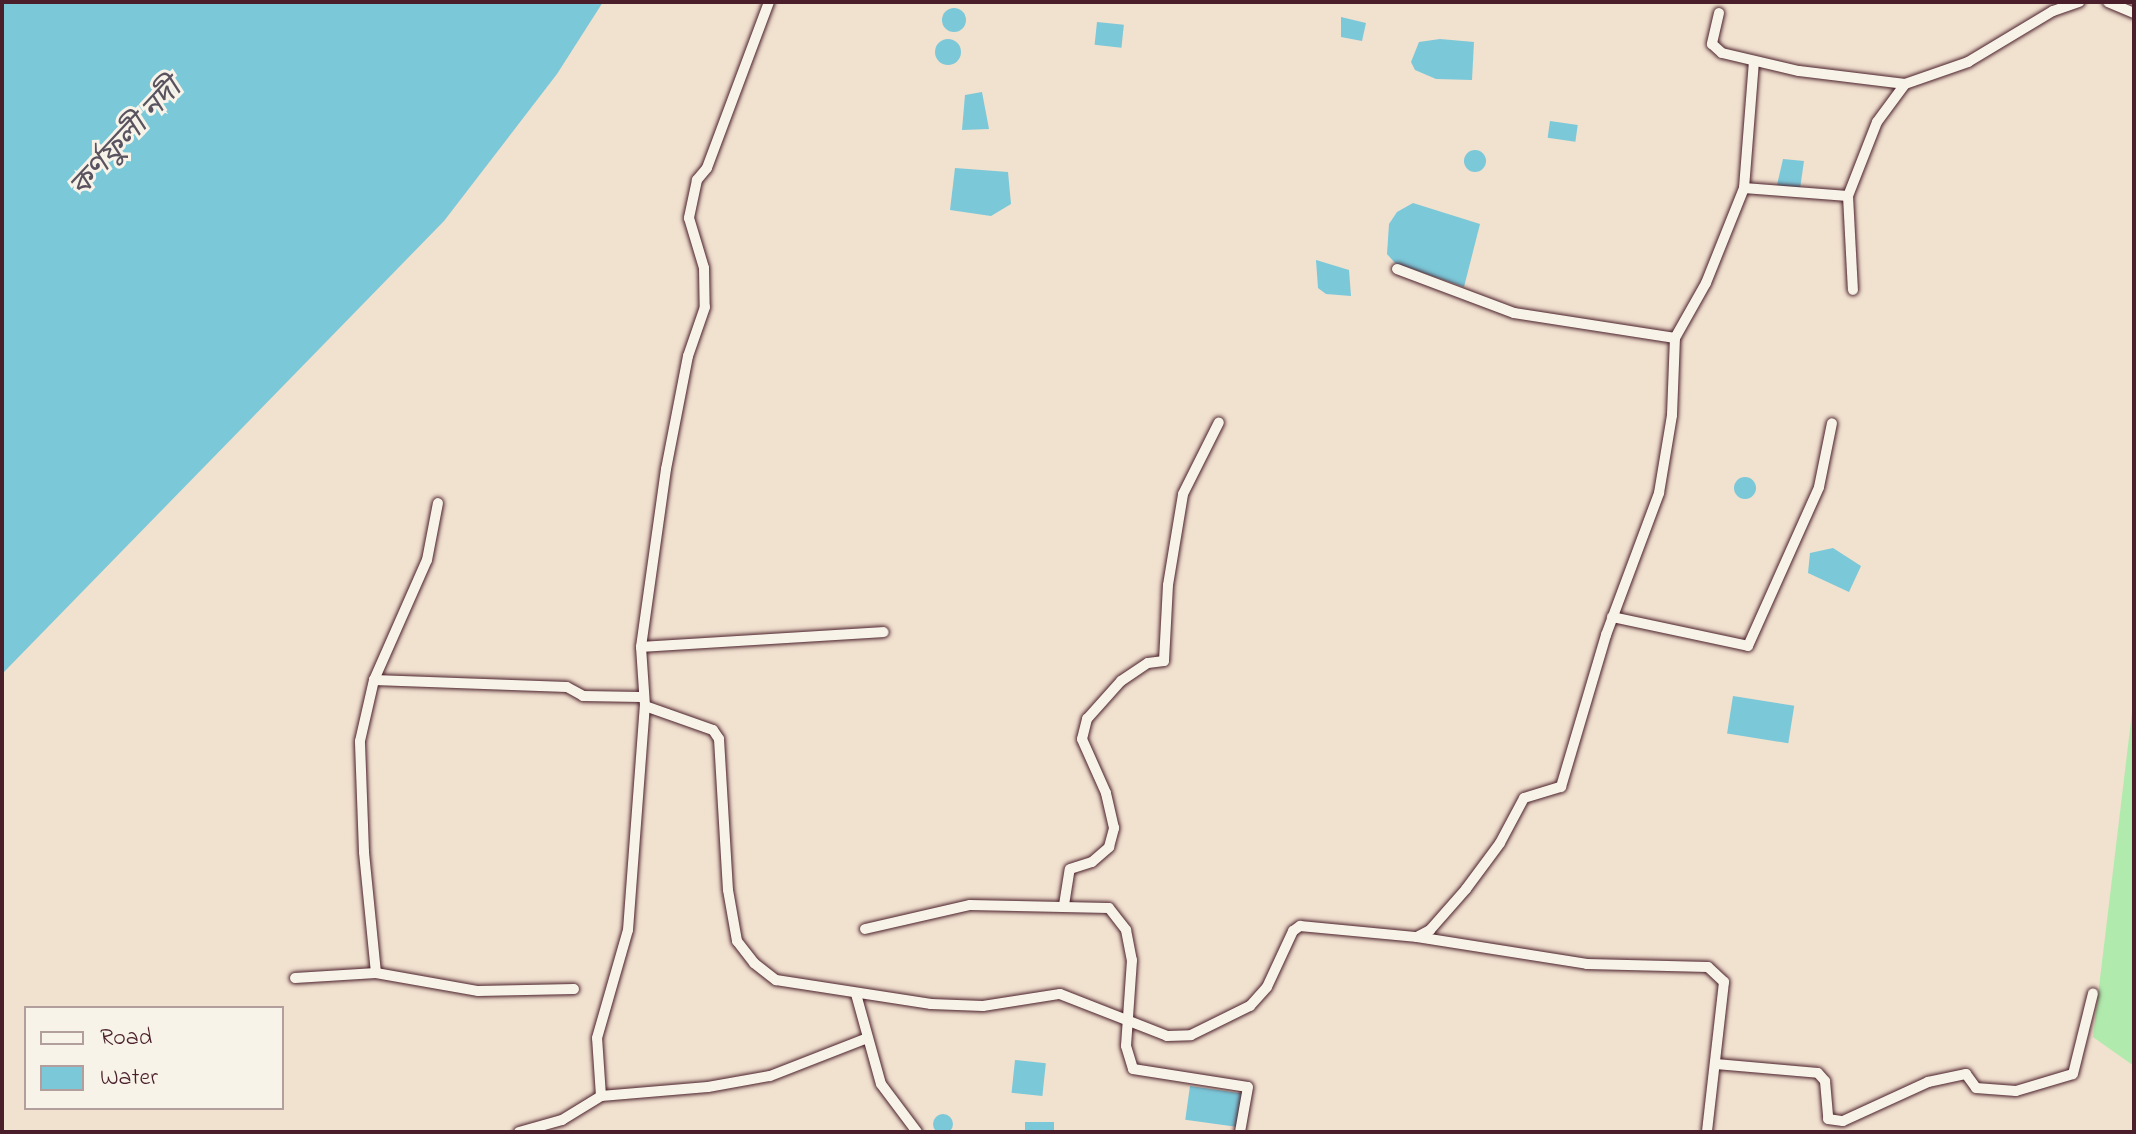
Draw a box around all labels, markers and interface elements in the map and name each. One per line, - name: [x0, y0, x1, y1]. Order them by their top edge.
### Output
- water label: কর্ণফুলী নদী: [63, 73, 191, 205]
- legend: [24, 1006, 284, 1110]
- text: Road: [100, 1021, 152, 1056]
- text: Water: [100, 1061, 158, 1096]

